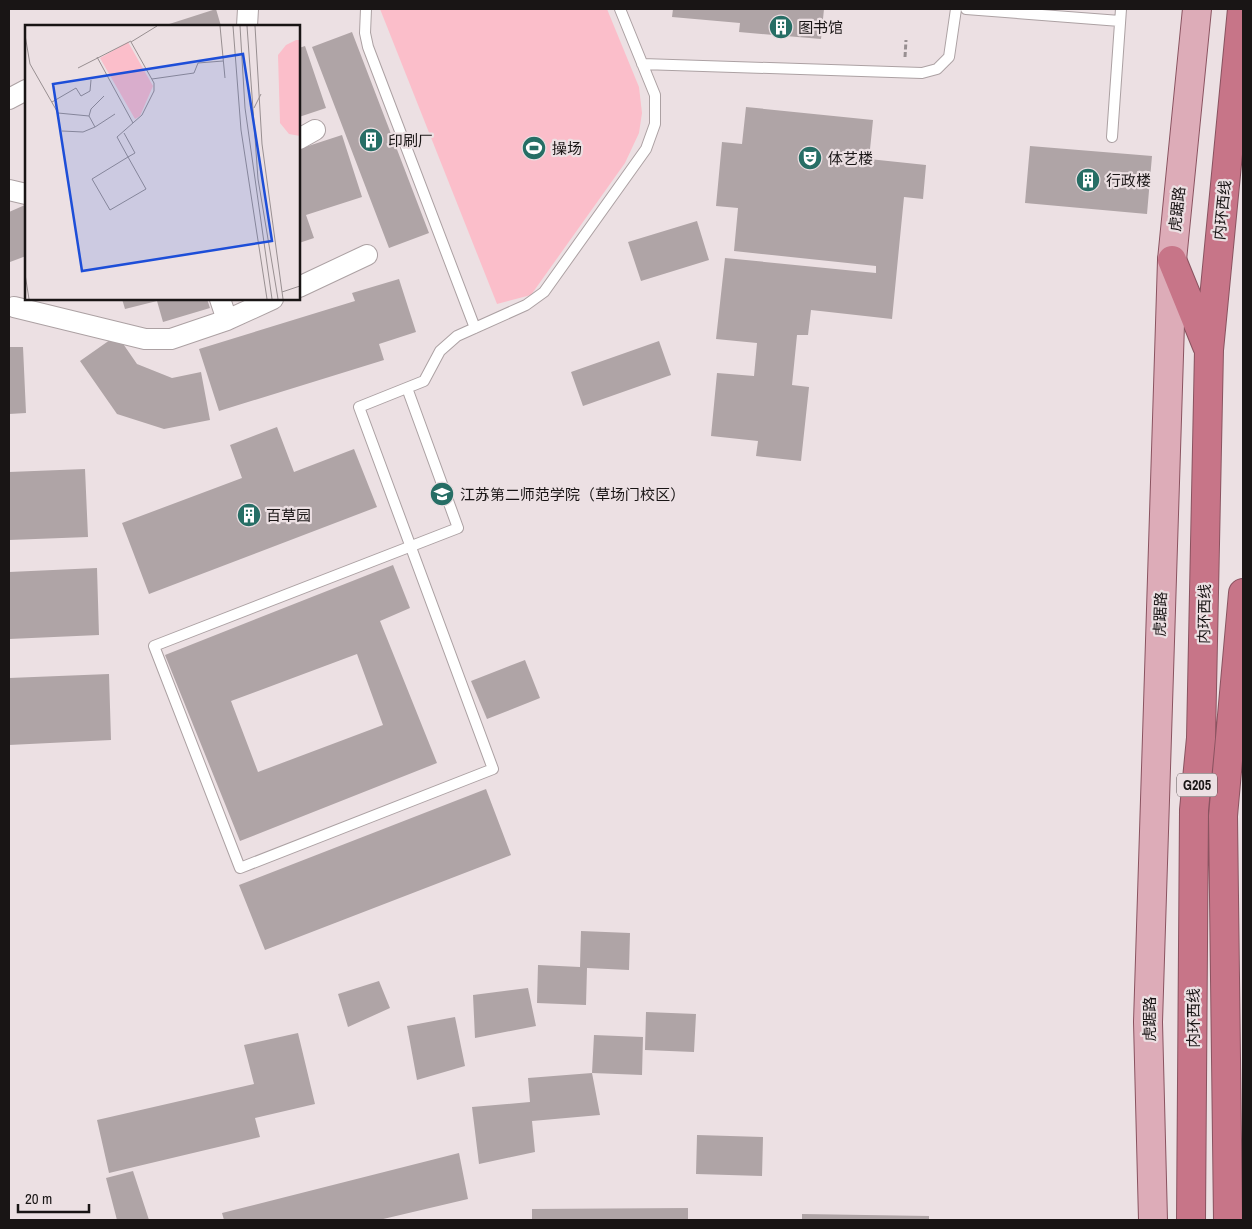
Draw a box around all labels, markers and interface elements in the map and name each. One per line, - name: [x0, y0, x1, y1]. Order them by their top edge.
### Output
- building icon: 图书馆: [768, 14, 794, 40]
- place label: 图书馆: [798, 17, 843, 38]
- inset map: [25, 25, 300, 300]
- building icon: 印刷厂: [358, 127, 384, 153]
- place label: 印刷厂: [388, 130, 433, 151]
- sports icon: 操场: [521, 135, 547, 161]
- place label: 操场: [552, 138, 582, 159]
- theatre icon: 体艺楼: [797, 145, 823, 171]
- place label: 体艺楼: [828, 148, 873, 169]
- building icon: 行政楼: [1075, 167, 1101, 193]
- place label: 行政楼: [1106, 170, 1151, 191]
- street label: 内环西线: [1208, 179, 1236, 241]
- street label: 虎踞路: [1164, 186, 1190, 232]
- school or university icon: 江苏第二师范学院（草场门校区）: [429, 481, 455, 507]
- place label: 江苏第二师范学院（草场门校区）: [460, 484, 685, 505]
- building icon: 百草园: [236, 502, 262, 528]
- place label: 百草园: [266, 505, 311, 526]
- street label: 内环西线: [1193, 584, 1215, 644]
- street label: 虎踞路: [1149, 591, 1171, 637]
- road number: G205: [1177, 774, 1217, 796]
- street label: 内环西线: [1183, 988, 1204, 1048]
- street label: 虎踞路: [1139, 996, 1160, 1042]
- scale bar: [18, 1182, 89, 1214]
- text: 20 m: [25, 1188, 52, 1209]

